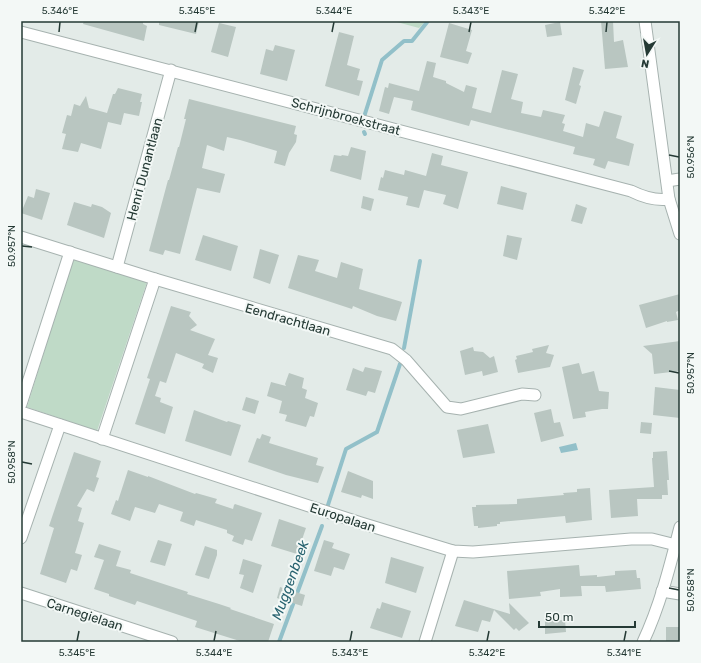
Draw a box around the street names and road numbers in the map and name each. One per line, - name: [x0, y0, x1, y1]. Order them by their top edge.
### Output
- street label: Schrijnbroekstraat: [290, 95, 402, 138]
- street label: Henri Dunantlaan: [124, 116, 165, 222]
- street label: Eendrachtlaan: [243, 300, 332, 339]
- street label: Europalaan: [308, 500, 378, 535]
- street label: Carnegielaan: [44, 595, 125, 635]

